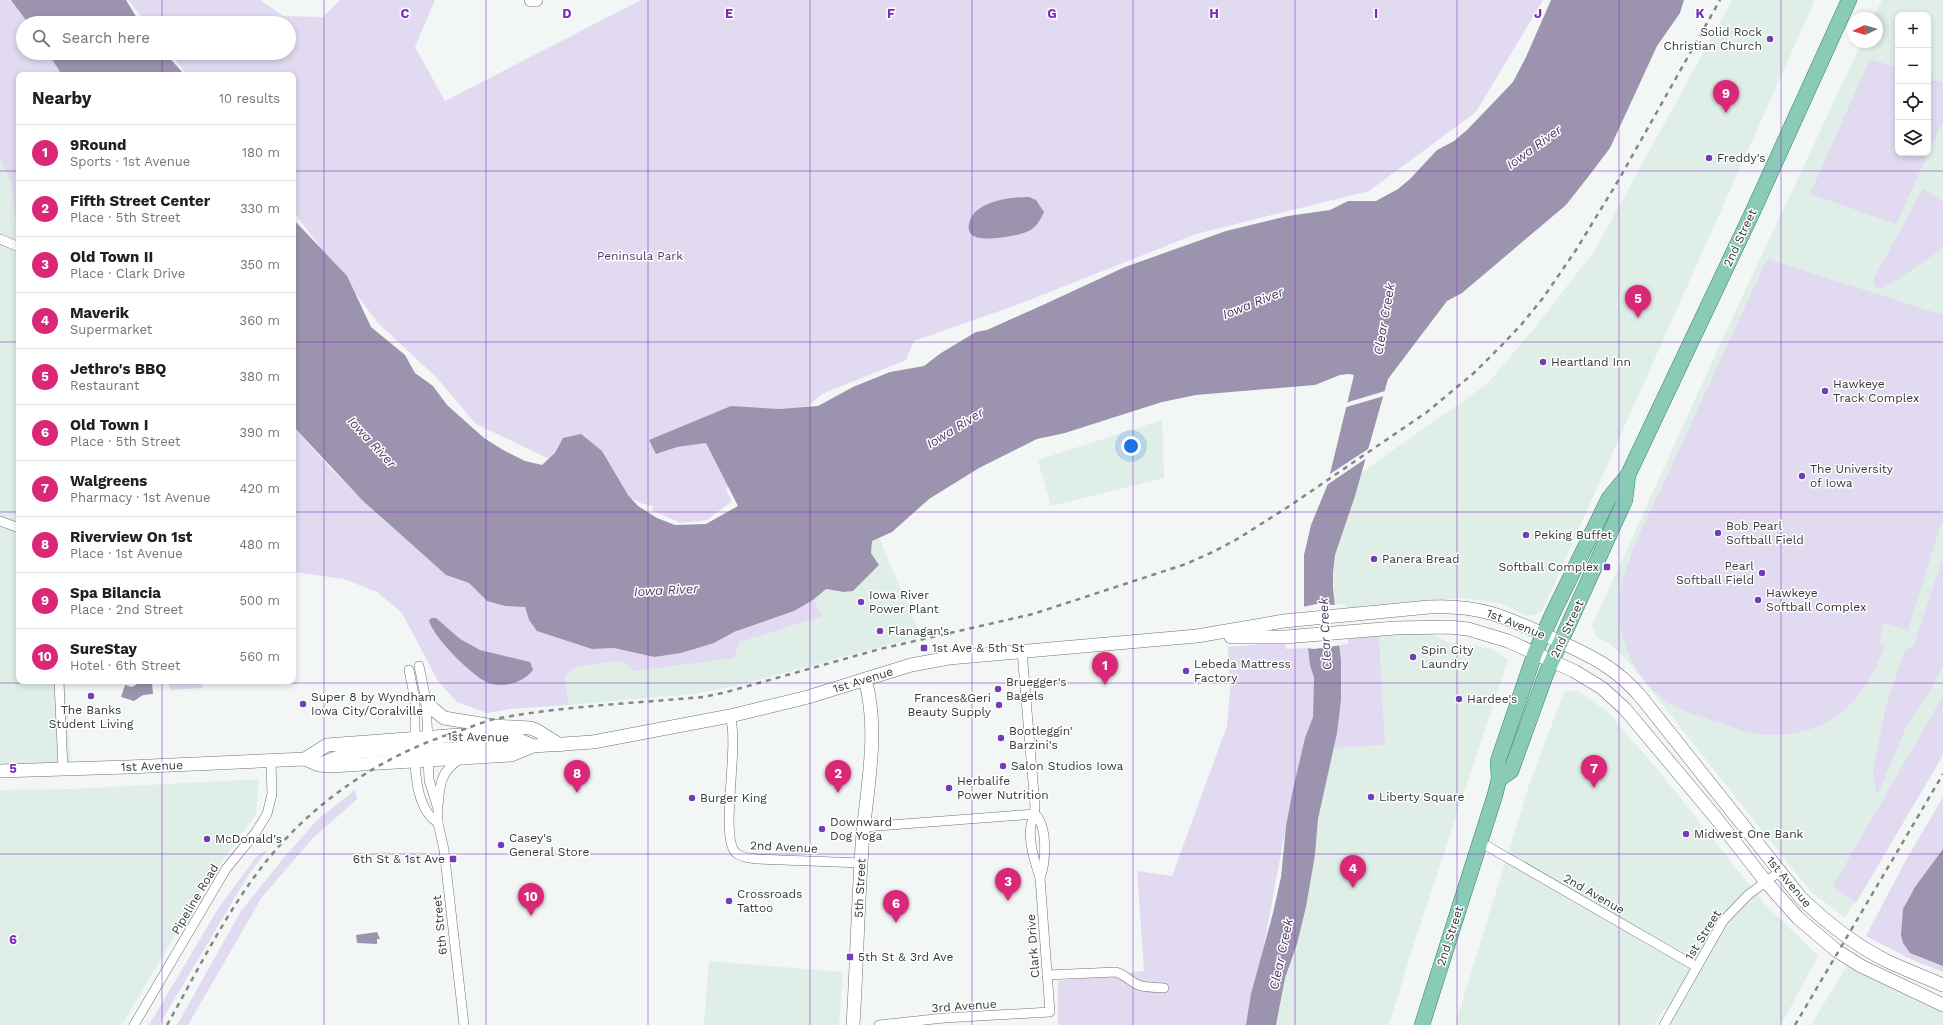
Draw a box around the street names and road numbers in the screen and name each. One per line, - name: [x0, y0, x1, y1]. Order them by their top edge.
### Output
- street label: 2nd Street: [1721, 207, 1759, 269]
- street label: 2nd Street: [1548, 598, 1586, 660]
- street label: 1st Avenue: [1485, 606, 1547, 642]
- street label: 1st Avenue: [831, 664, 895, 696]
- street label: 1st Avenue: [447, 729, 509, 745]
- street label: 1st Avenue: [121, 758, 183, 774]
- street label: 2nd Avenue: [750, 838, 818, 856]
- street label: 1st Avenue: [1764, 854, 1814, 910]
- street label: 5th Street: [851, 858, 869, 918]
- street label: Pipeline Road: [169, 861, 221, 937]
- street label: 2nd Avenue: [1561, 871, 1627, 917]
- street label: 6th Street: [430, 894, 450, 956]
- street label: 2nd Street: [1434, 904, 1466, 968]
- street label: 1st Street: [1682, 907, 1724, 963]
- street label: Clark Drive: [1024, 913, 1042, 978]
- street label: 3rd Avenue: [931, 997, 997, 1015]

